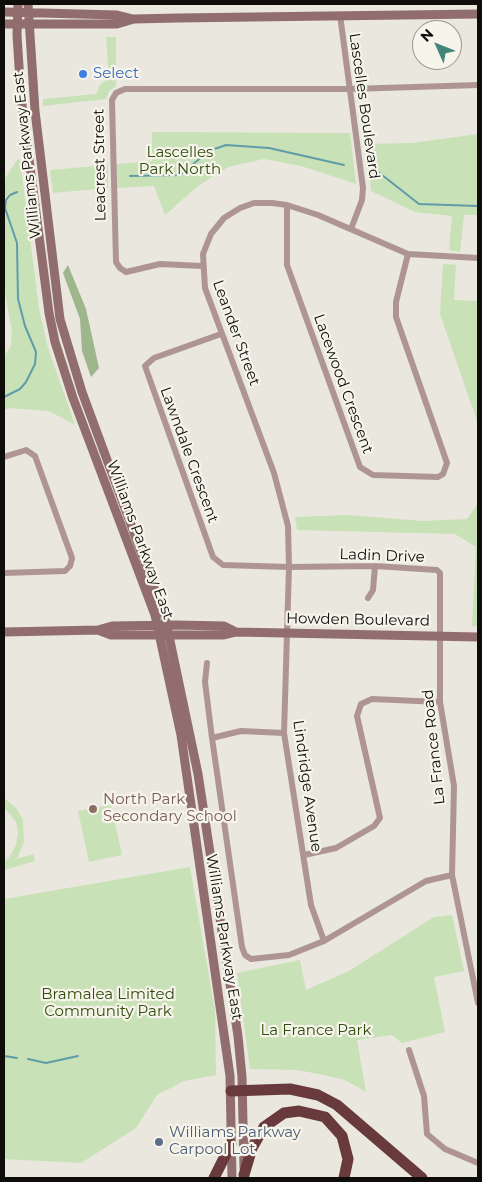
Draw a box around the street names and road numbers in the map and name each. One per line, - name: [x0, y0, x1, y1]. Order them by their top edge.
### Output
- street label: Lascelles Boulevard: [345, 32, 383, 180]
- street label: Williams Parkway East: [9, 70, 45, 240]
- street label: Leacrest Street: [90, 109, 110, 221]
- street label: Leander Street: [209, 278, 263, 388]
- street label: Lacewood Crescent: [309, 312, 377, 456]
- street label: Lawndale Crescent: [156, 385, 222, 525]
- street label: Williams Parkway East: [103, 458, 177, 622]
- street label: Ladin Drive: [339, 546, 425, 566]
- street label: Howden Boulevard: [286, 610, 430, 630]
- street label: La France Road: [419, 688, 449, 806]
- street label: Lindridge Avenue: [289, 719, 325, 853]
- street label: Williams Parkway East: [202, 853, 246, 1021]

